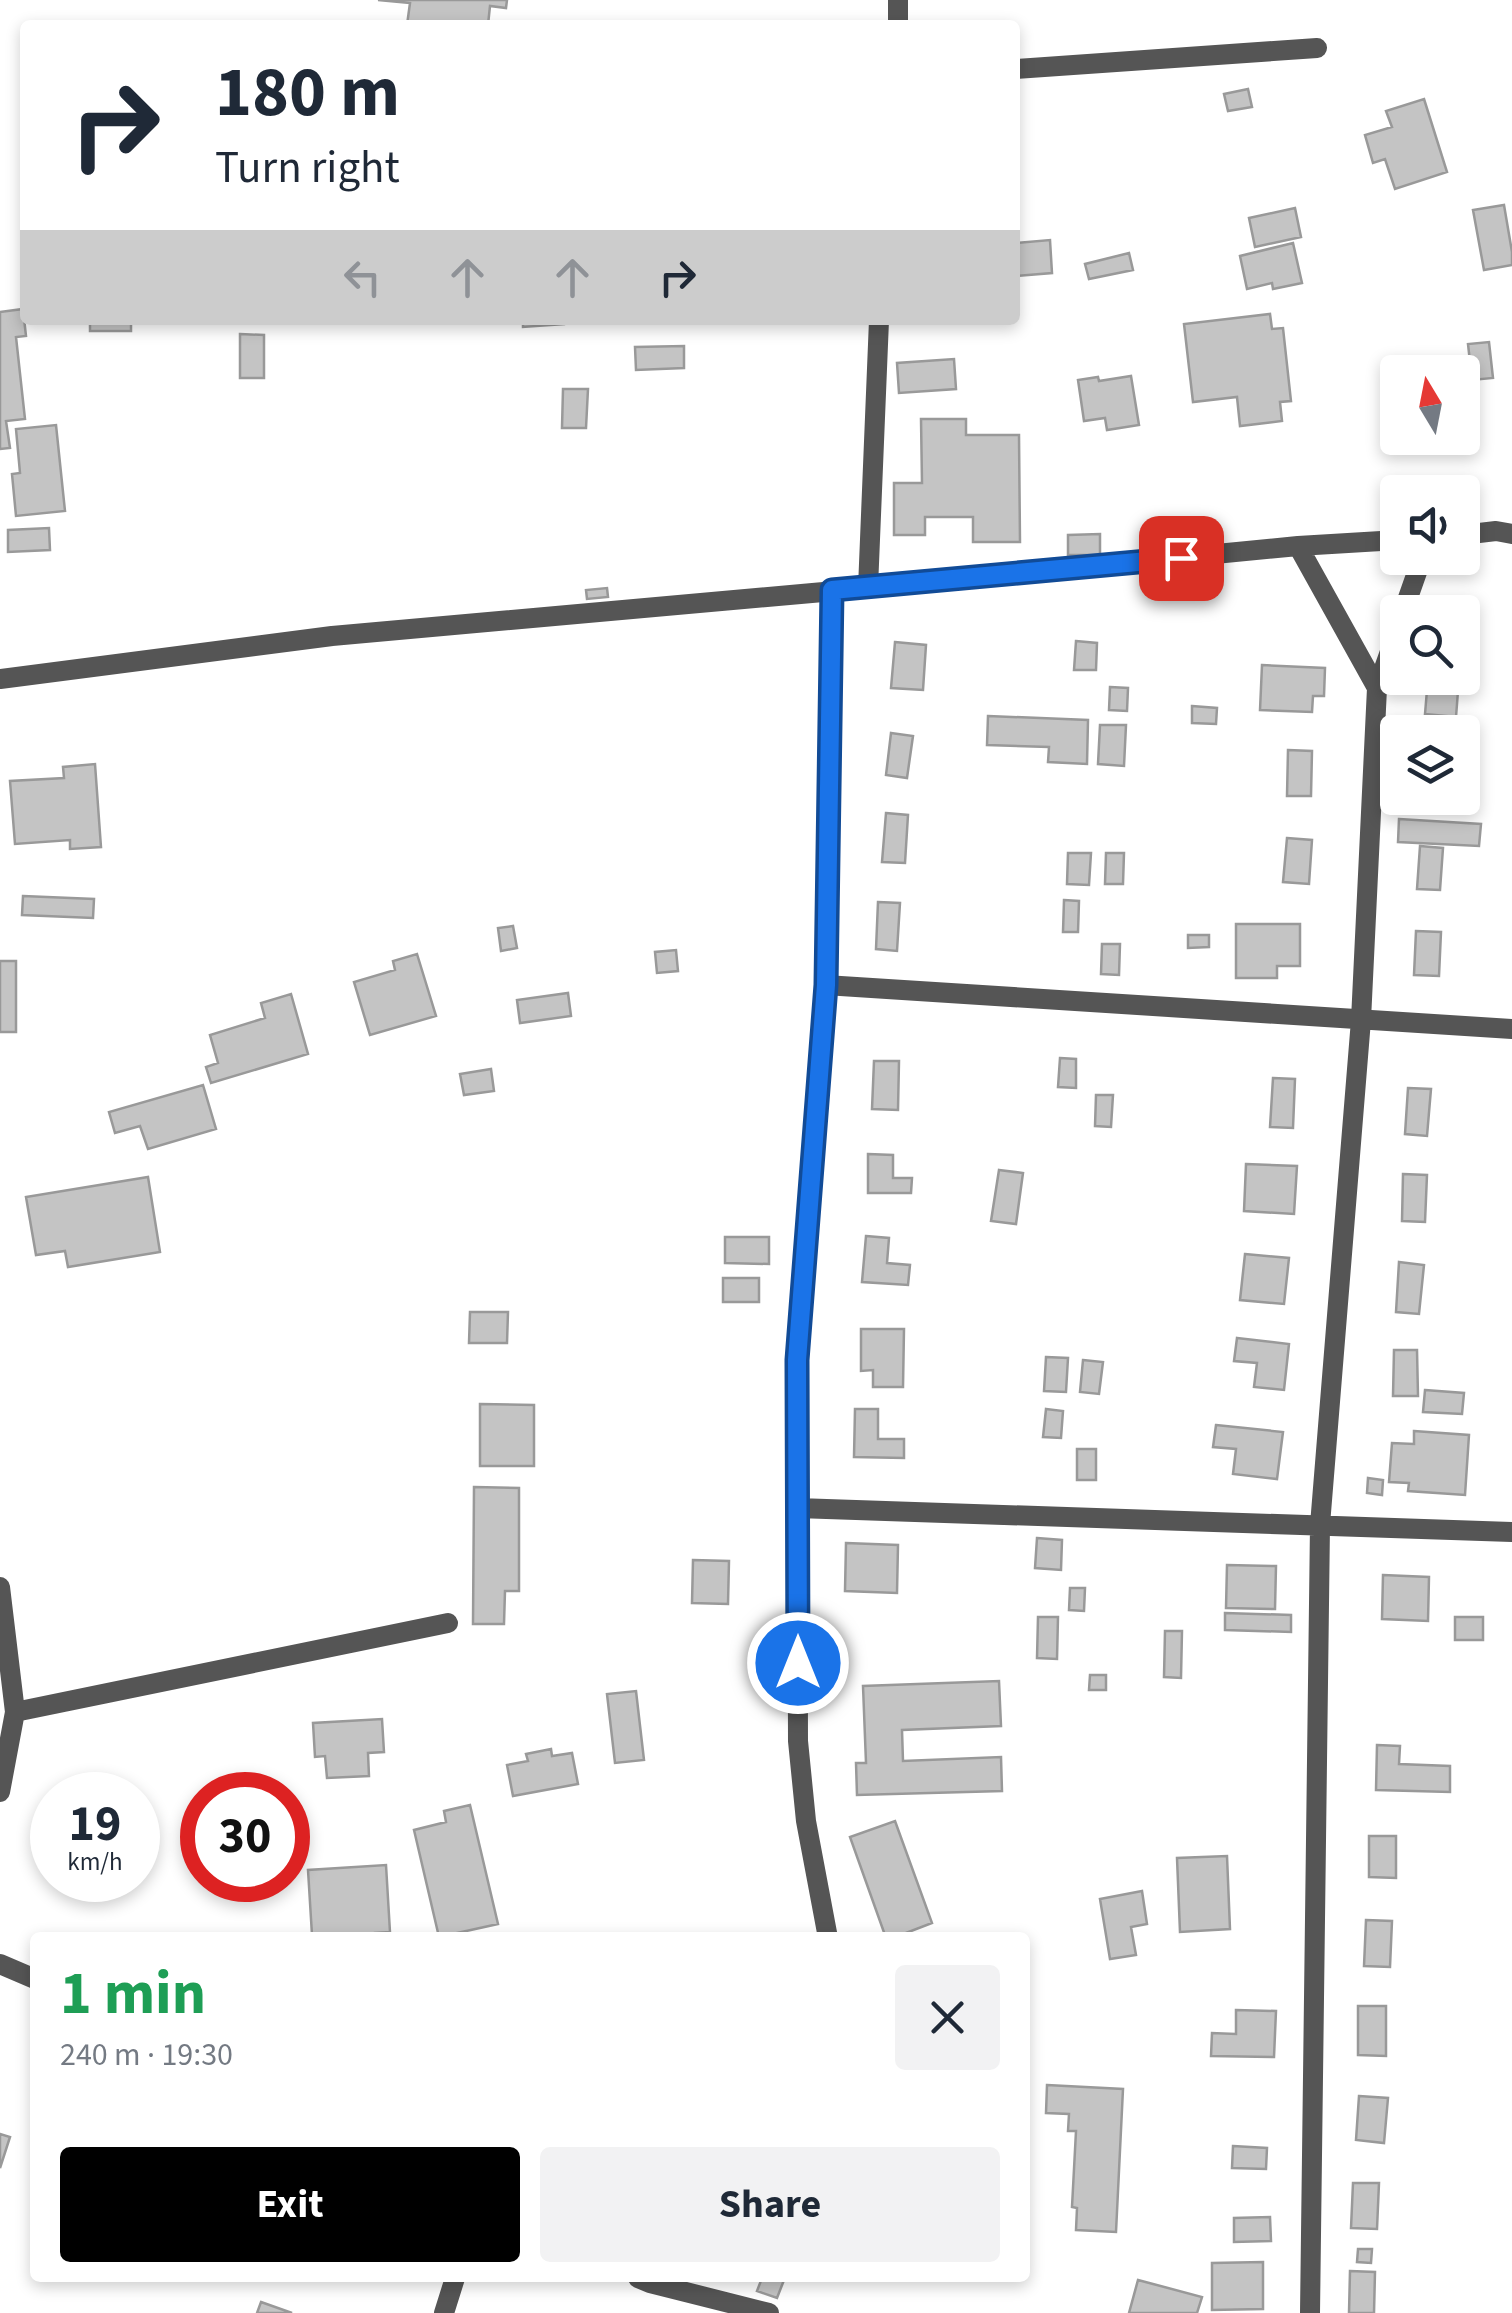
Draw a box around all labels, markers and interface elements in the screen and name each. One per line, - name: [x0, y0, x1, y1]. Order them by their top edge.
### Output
- text: 180 m: [215, 43, 400, 143]
- icon: right: [50, 60, 180, 190]
- text: Turn right: [215, 136, 400, 200]
- icon: left: [335, 250, 390, 305]
- icon: ahead: [440, 250, 495, 305]
- icon: ahead: [545, 250, 600, 305]
- icon: right: [650, 250, 705, 305]
- north arrow: [1380, 355, 1480, 455]
- map controls: [1380, 355, 1480, 815]
- button: sound: [1380, 475, 1480, 575]
- pin: [1139, 516, 1224, 601]
- icon: arrive: [1154, 531, 1209, 586]
- button: search: [1380, 595, 1480, 695]
- button: layers: [1380, 715, 1480, 815]
- position arrow: [746, 1611, 850, 1715]
- speed limit sign: 30: [180, 1772, 310, 1902]
- text: 19: [69, 1789, 121, 1860]
- text: km/h: [67, 1844, 123, 1880]
- text: 1 min: [60, 1952, 206, 2037]
- button: close: [895, 1965, 1000, 2070]
- text: 240 m · 19:30: [60, 2032, 233, 2078]
- button: Exit: [60, 2147, 520, 2262]
- button: Share: [540, 2147, 1000, 2262]

